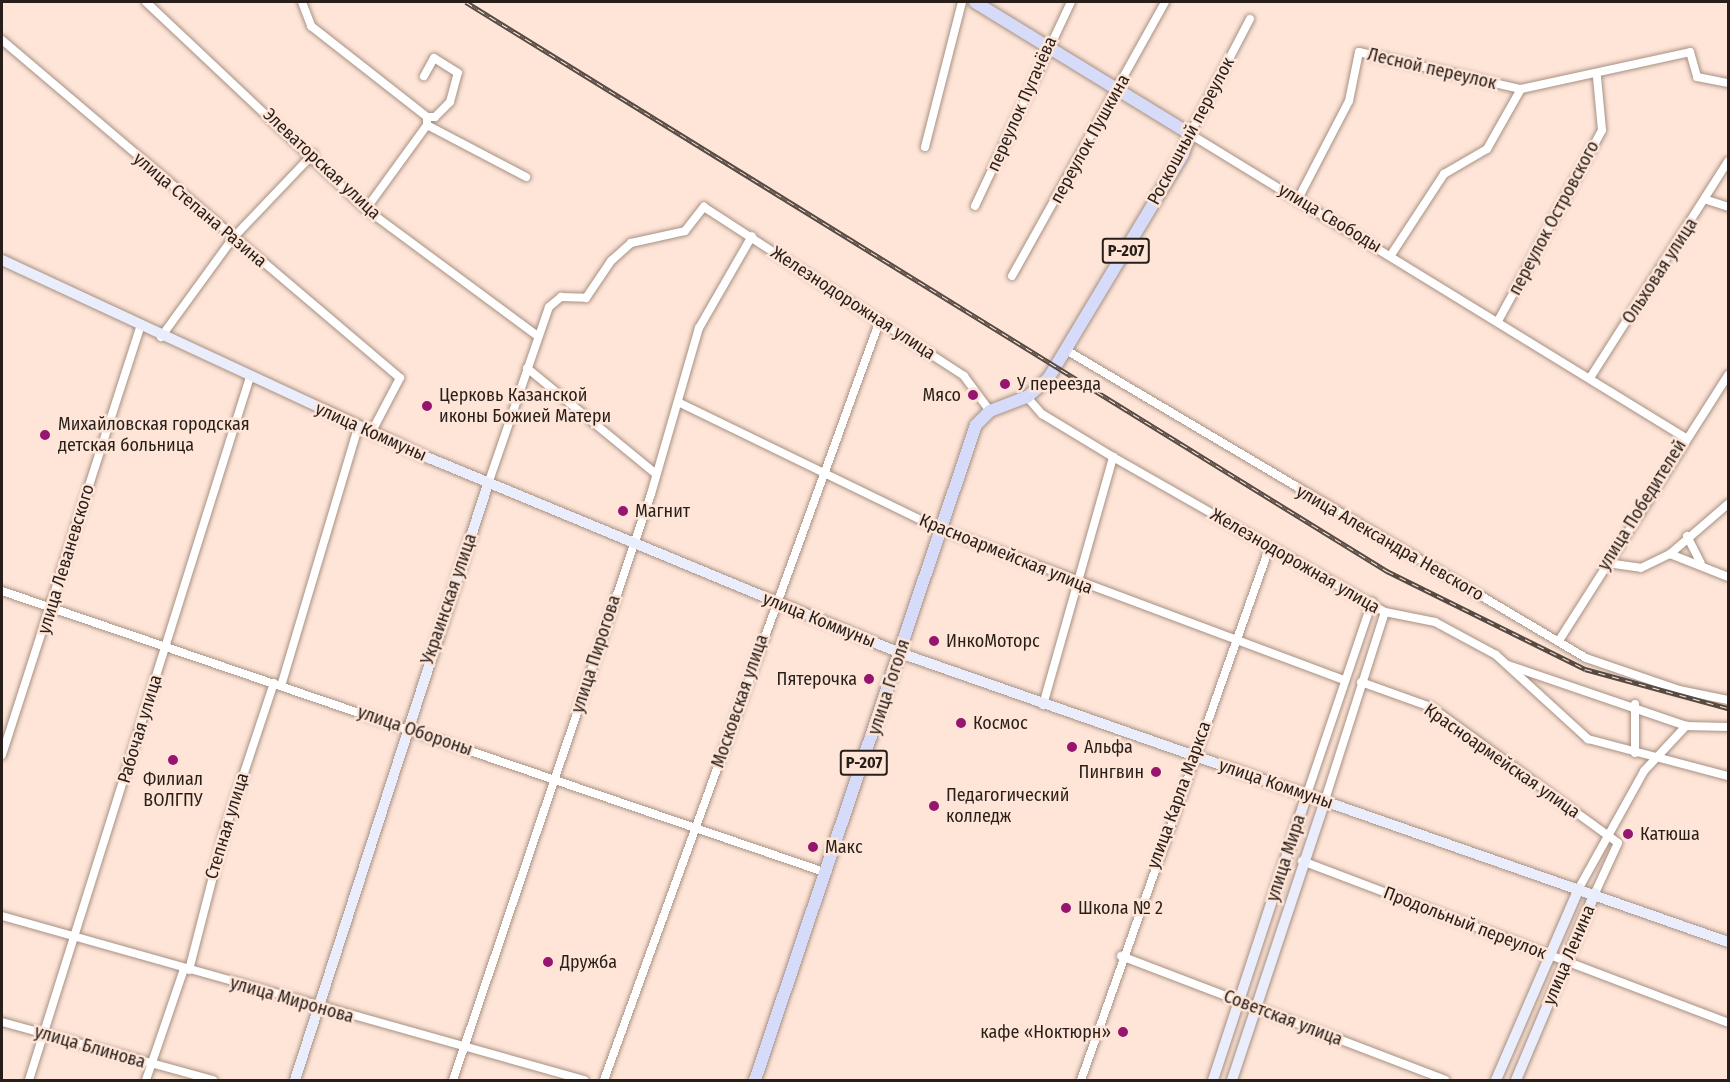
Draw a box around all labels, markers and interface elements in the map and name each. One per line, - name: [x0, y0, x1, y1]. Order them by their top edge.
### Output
- street label: переулок Пугачёва: [983, 33, 1061, 175]
- street label: Лесной переулок: [1365, 44, 1499, 94]
- street label: Роскошный переулок: [1143, 54, 1239, 208]
- street label: переулок Пушкина: [1046, 71, 1134, 207]
- street label: Элеваторская улица: [259, 104, 385, 224]
- street label: переулок Островского: [1504, 137, 1604, 299]
- street label: улица Степана Разина: [129, 148, 271, 272]
- street label: улица Свободы: [1275, 179, 1385, 257]
- street label: Ольховая улица: [1618, 214, 1702, 328]
- road number: Р-207: [1100, 238, 1152, 264]
- street label: Железнодорожная улица: [767, 242, 939, 364]
- place label: У переезда: [1017, 373, 1101, 395]
- marker: У переезда: [998, 377, 1012, 391]
- place label: Мясо: [922, 384, 961, 406]
- place label: Церковь Казанской иконы Божией Матери: [439, 385, 611, 428]
- marker: Мясо: [966, 388, 980, 402]
- street label: улица Коммуны: [312, 398, 430, 466]
- marker: Церковь Казанской иконы Божией Матери: [420, 399, 434, 413]
- place label: Михайловская городская детская больница: [58, 414, 250, 456]
- marker: Михайловская городская детская больница: [36, 426, 54, 444]
- street label: улица Победителей: [1593, 436, 1691, 574]
- street label: улица Александра Невского: [1292, 480, 1488, 606]
- street label: улица Леваневского: [33, 482, 99, 636]
- place label: Магнит: [635, 500, 690, 522]
- marker: Магнит: [616, 504, 630, 518]
- street label: Железнодорожная улица: [1206, 504, 1384, 618]
- street label: Красноармейская улица: [916, 509, 1096, 599]
- street label: Украинская улица: [416, 531, 482, 667]
- street label: улица Коммуны: [760, 588, 878, 652]
- street label: улица Пирогова: [567, 592, 625, 716]
- place label: ИнкоМоторс: [946, 630, 1040, 652]
- street label: Московская улица: [707, 631, 773, 771]
- marker: ИнкоМоторс: [927, 634, 941, 648]
- street label: улица Гоголя: [863, 636, 915, 738]
- place label: Пятерочка: [777, 668, 857, 690]
- street label: Рабочая улица: [113, 672, 167, 786]
- marker: Пятерочка: [862, 672, 876, 686]
- street label: Красноармейская улица: [1420, 699, 1584, 823]
- street label: улица Обороны: [355, 701, 475, 761]
- place label: Космос: [973, 712, 1028, 734]
- marker: Космос: [954, 716, 968, 730]
- street label: улица Карла Маркса: [1142, 718, 1216, 872]
- place label: Альфа: [1084, 736, 1133, 758]
- marker: Альфа: [1065, 740, 1079, 754]
- road number: Р-207: [838, 750, 890, 776]
- marker: Филиал ВОЛГПУ: [166, 753, 180, 767]
- street label: улица Коммуны: [1216, 754, 1336, 814]
- place label: Пингвин: [1079, 761, 1144, 783]
- marker: Пингвин: [1149, 765, 1163, 779]
- place label: Филиал ВОЛГПУ: [143, 769, 203, 812]
- street label: Степная улица: [201, 770, 253, 882]
- place label: Педагогический колледж: [946, 785, 1069, 828]
- marker: Педагогический колледж: [927, 799, 941, 813]
- street label: улица Мира: [1262, 812, 1310, 904]
- place label: Катюша: [1640, 823, 1700, 845]
- marker: Катюша: [1621, 827, 1635, 841]
- place label: Макс: [825, 836, 863, 858]
- marker: Макс: [806, 840, 820, 854]
- street label: Продольный переулок: [1380, 882, 1550, 964]
- place label: Школа № 2: [1078, 897, 1163, 919]
- marker: Школа № 2: [1059, 901, 1073, 915]
- street label: улица Ленина: [1538, 902, 1600, 1008]
- place label: Дружба: [560, 951, 617, 973]
- marker: Дружба: [541, 955, 555, 969]
- street label: улица Миронова: [228, 972, 356, 1028]
- street label: Советская улица: [1221, 985, 1345, 1051]
- street label: улица Блинова: [32, 1021, 148, 1073]
- place label: кафе «Ноктюрн»: [980, 1021, 1111, 1043]
- marker: кафе «Ноктюрн»: [1116, 1025, 1130, 1039]

